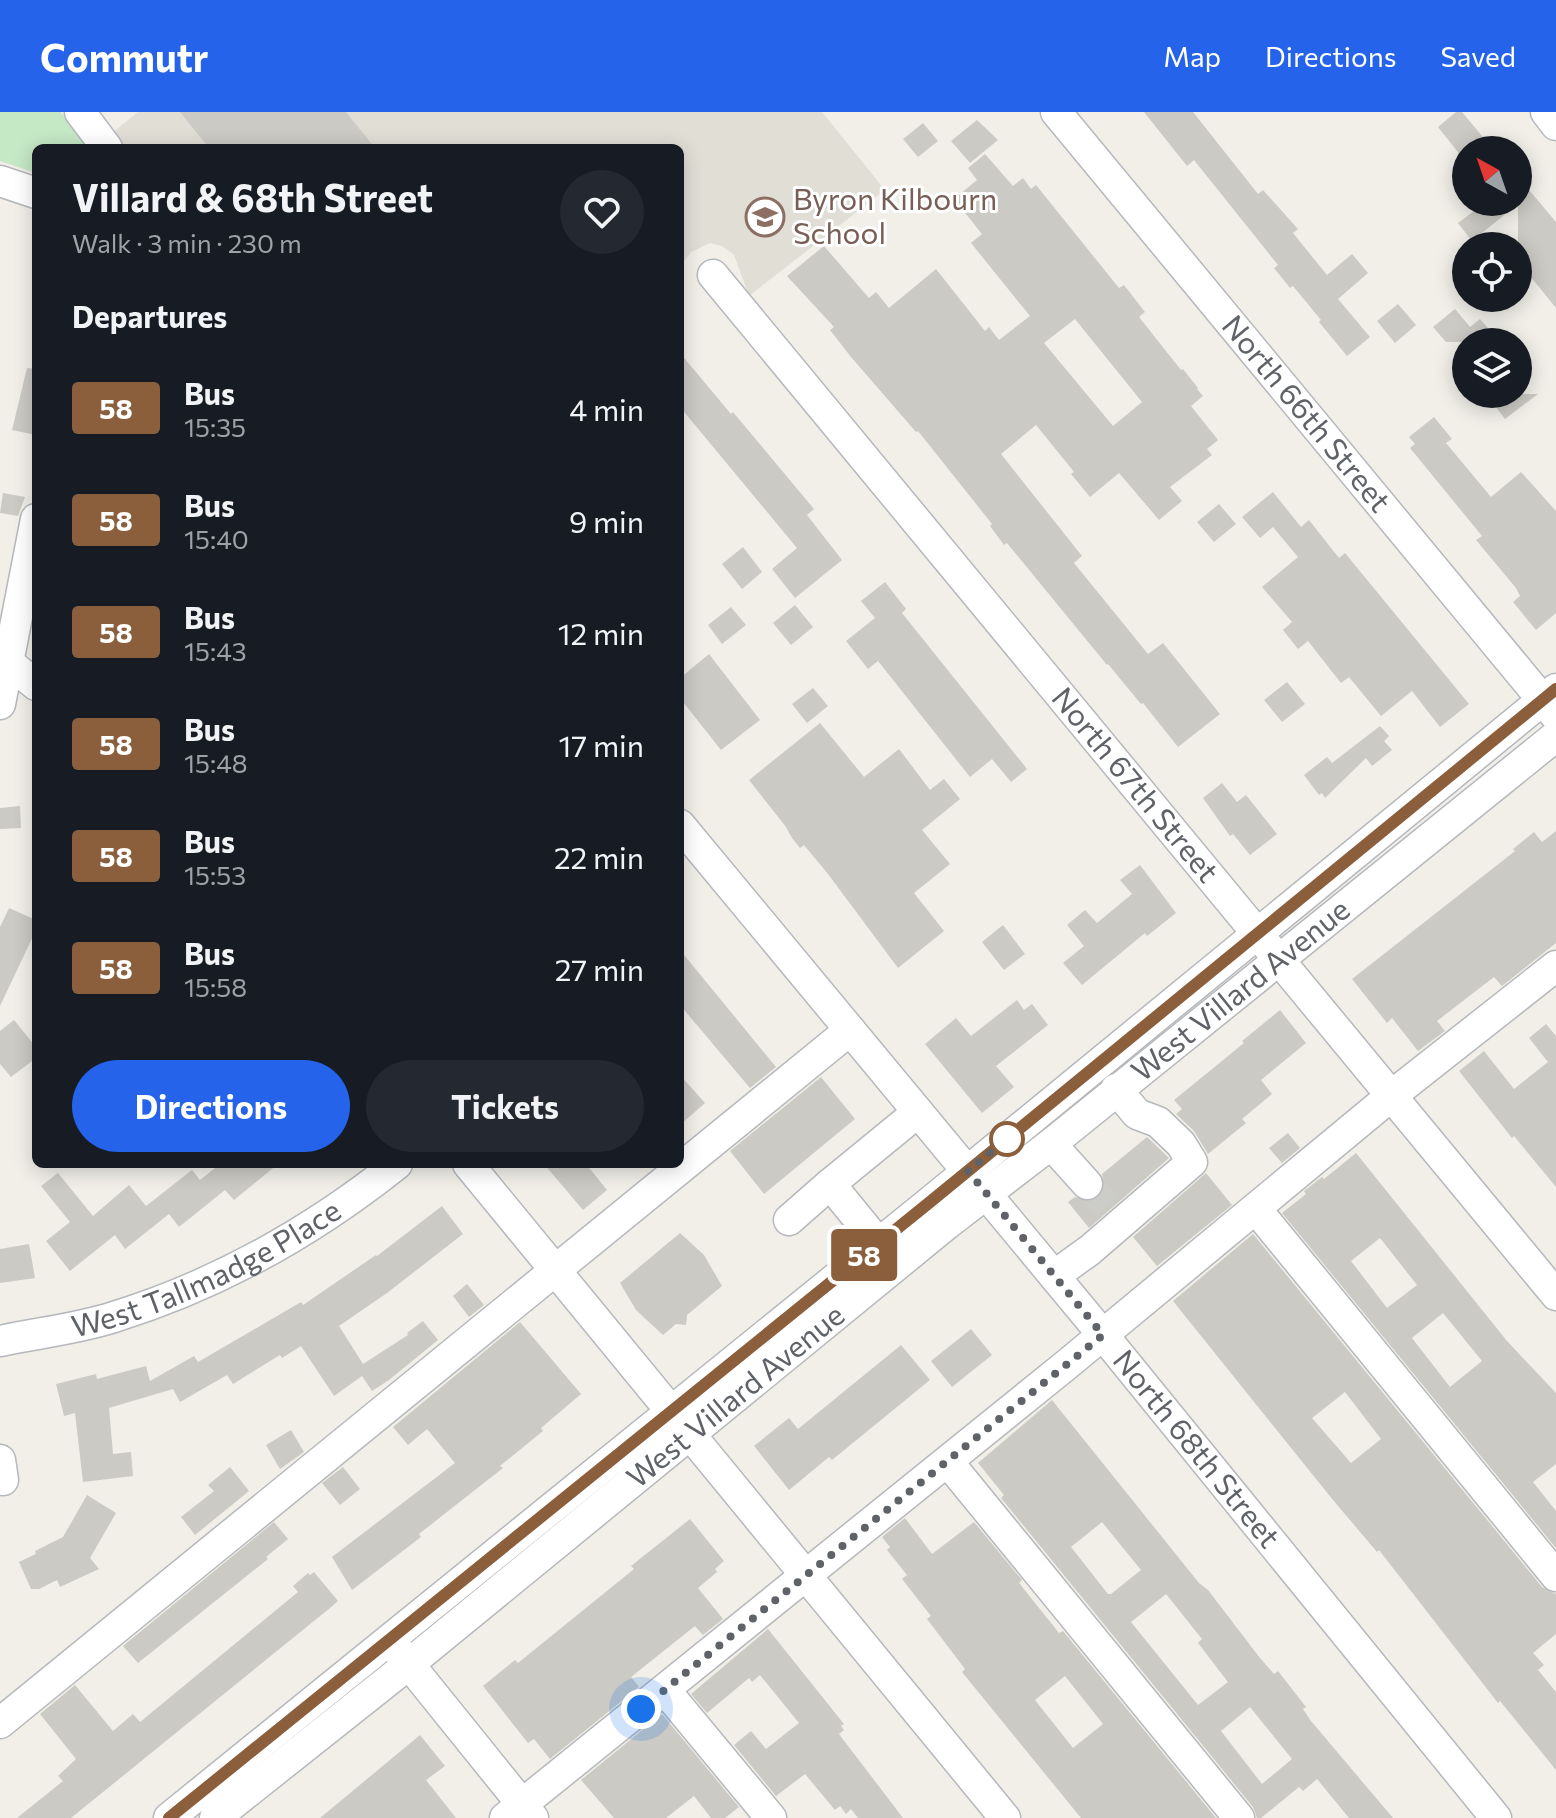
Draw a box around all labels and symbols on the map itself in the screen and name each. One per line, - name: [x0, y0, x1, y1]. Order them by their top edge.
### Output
- north arrow: [1452, 136, 1532, 216]
- place label: Byron Kilbourn School: [793, 179, 997, 250]
- school or university icon: Byron Kilbourn School: [744, 196, 786, 238]
- street label: North 66th Street: [1216, 306, 1400, 518]
- street label: North 67th Street: [1045, 679, 1228, 889]
- street label: West Villard Avenue: [1123, 889, 1356, 1088]
- unlabelled marker: [990, 1122, 1024, 1156]
- street label: West Tallmadge Place: [68, 1190, 347, 1343]
- line badge: 58: [828, 1229, 900, 1281]
- street label: West Villard Avenue: [618, 1295, 850, 1494]
- street label: North 68th Street: [1107, 1341, 1289, 1554]
- your location: [621, 1689, 661, 1729]

